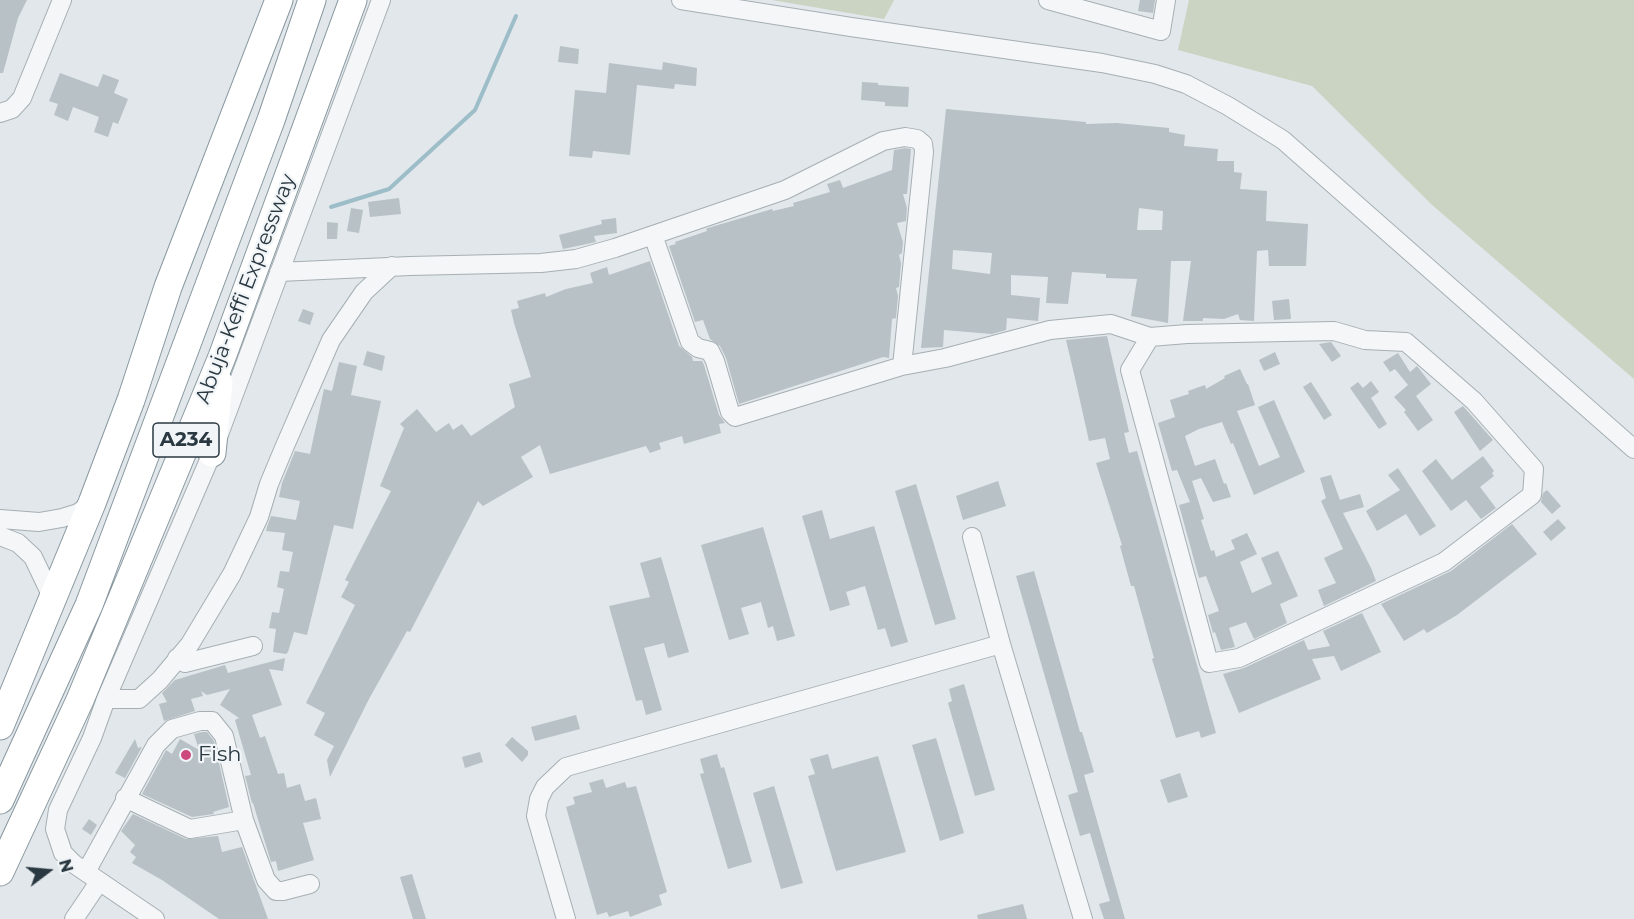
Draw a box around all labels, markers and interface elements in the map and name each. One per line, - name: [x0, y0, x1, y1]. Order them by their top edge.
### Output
- street label: Abuja-Keffi Expressway: [191, 171, 301, 407]
- road number: A234: [153, 423, 219, 457]
- place label: Fish: [198, 742, 241, 768]
- marker: Fish: [179, 748, 193, 762]
- north arrow: [18, 841, 78, 901]
- text: N: [55, 857, 77, 875]

